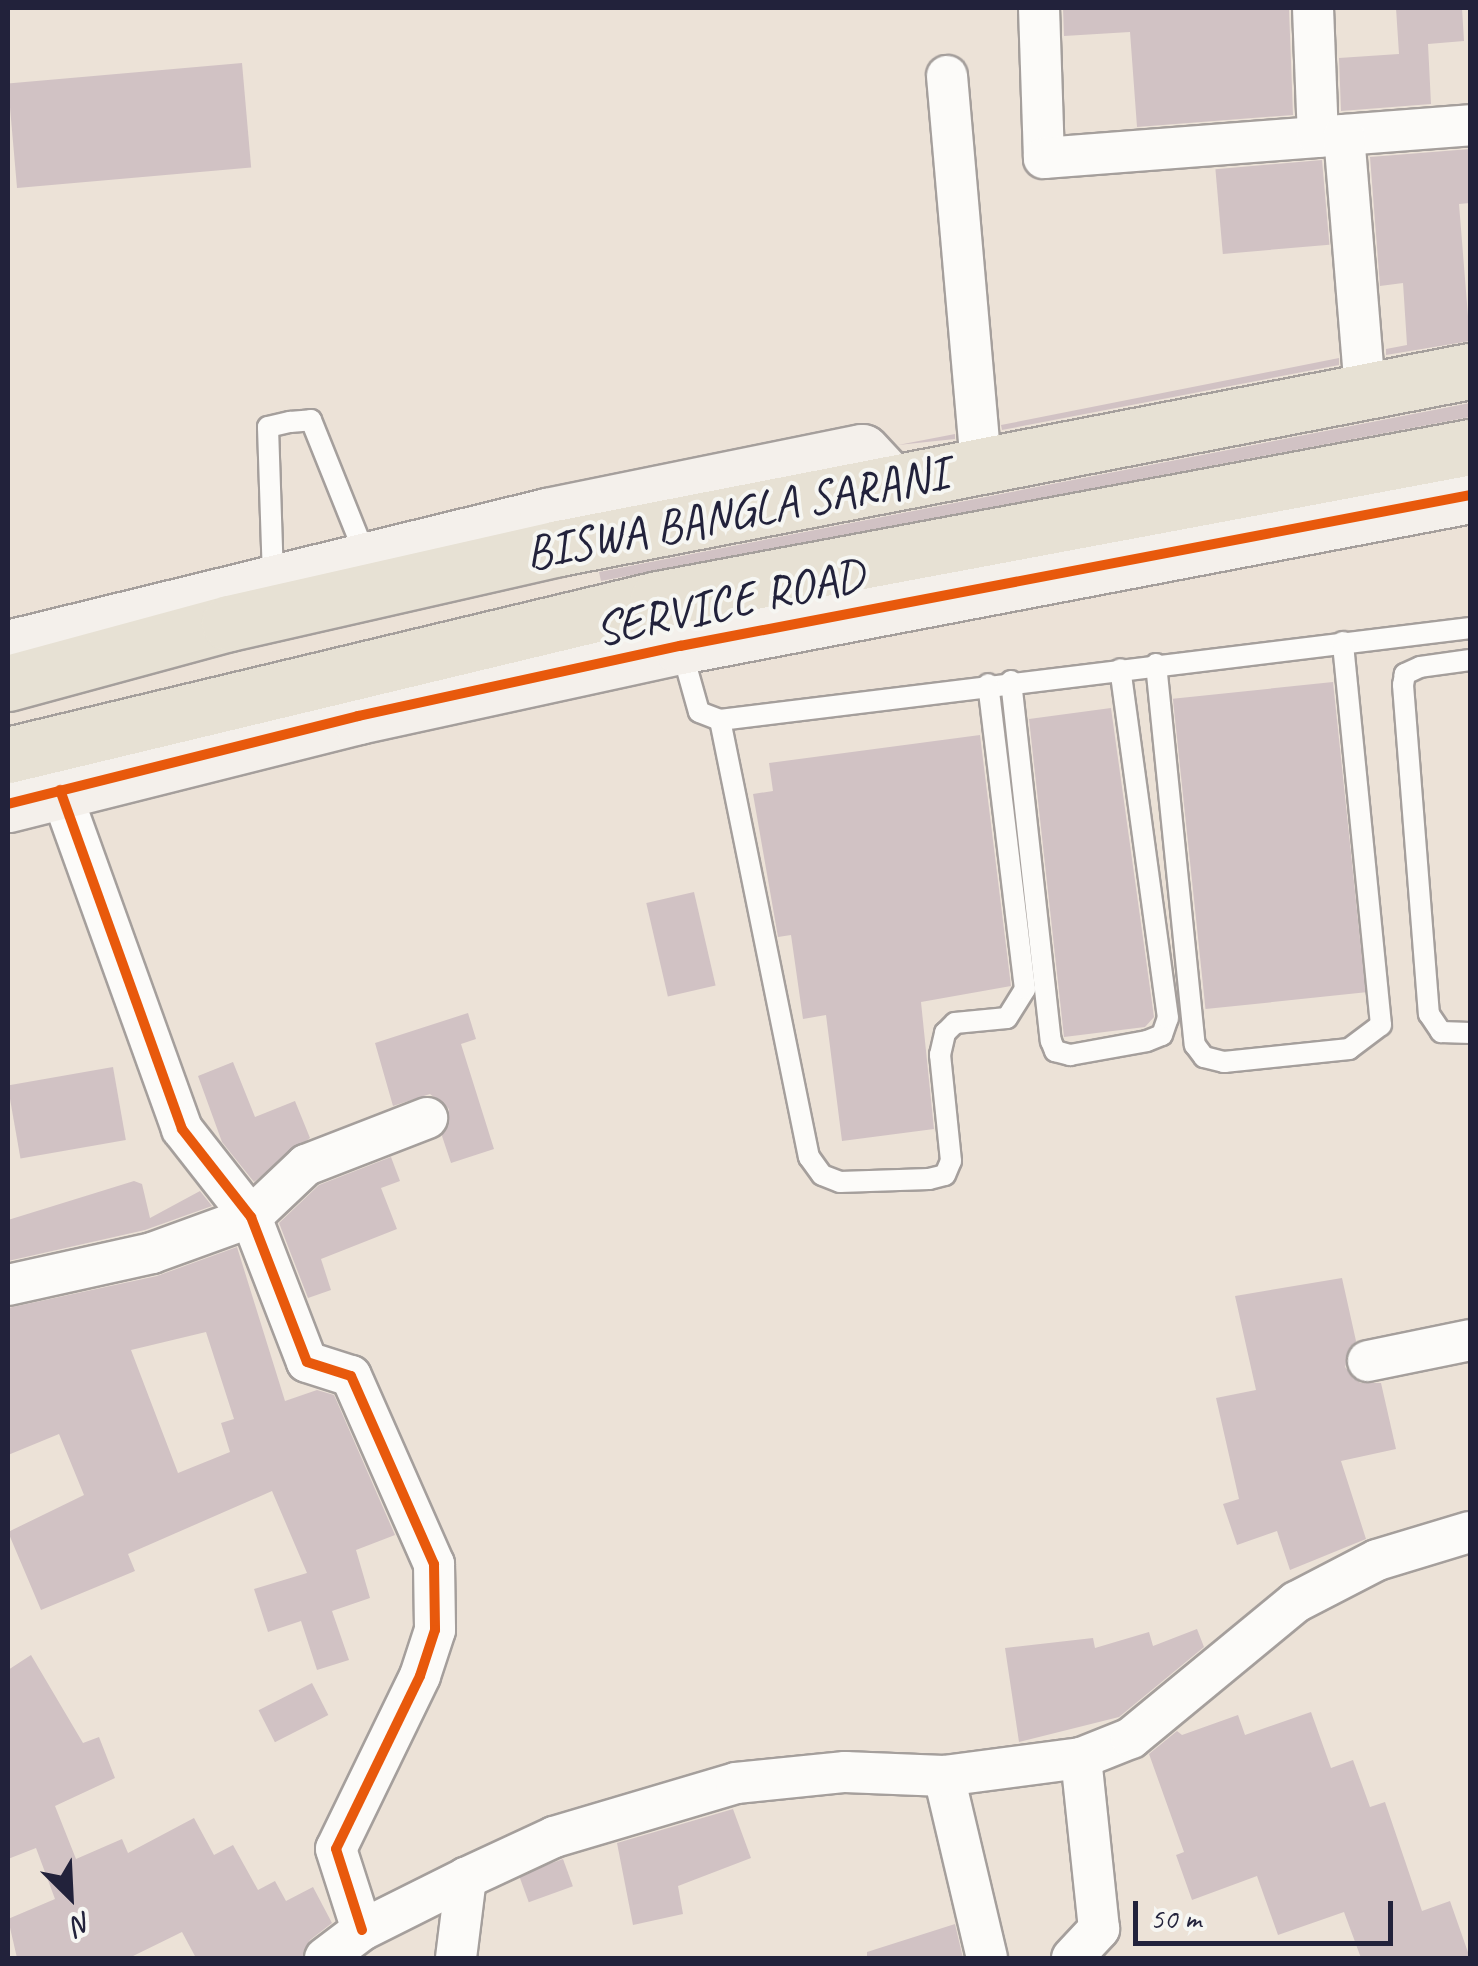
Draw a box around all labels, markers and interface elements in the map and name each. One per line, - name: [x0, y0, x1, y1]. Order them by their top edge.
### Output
- street label: BISWA BANGLA SARANI: [520, 444, 952, 582]
- street label: SERVICE ROAD: [589, 545, 869, 659]
- north arrow: [20, 1846, 120, 1946]
- scale bar: [1138, 1881, 1398, 1943]
- text: 50 m: [1150, 1899, 1201, 1937]
- text: N: [67, 1904, 97, 1943]

